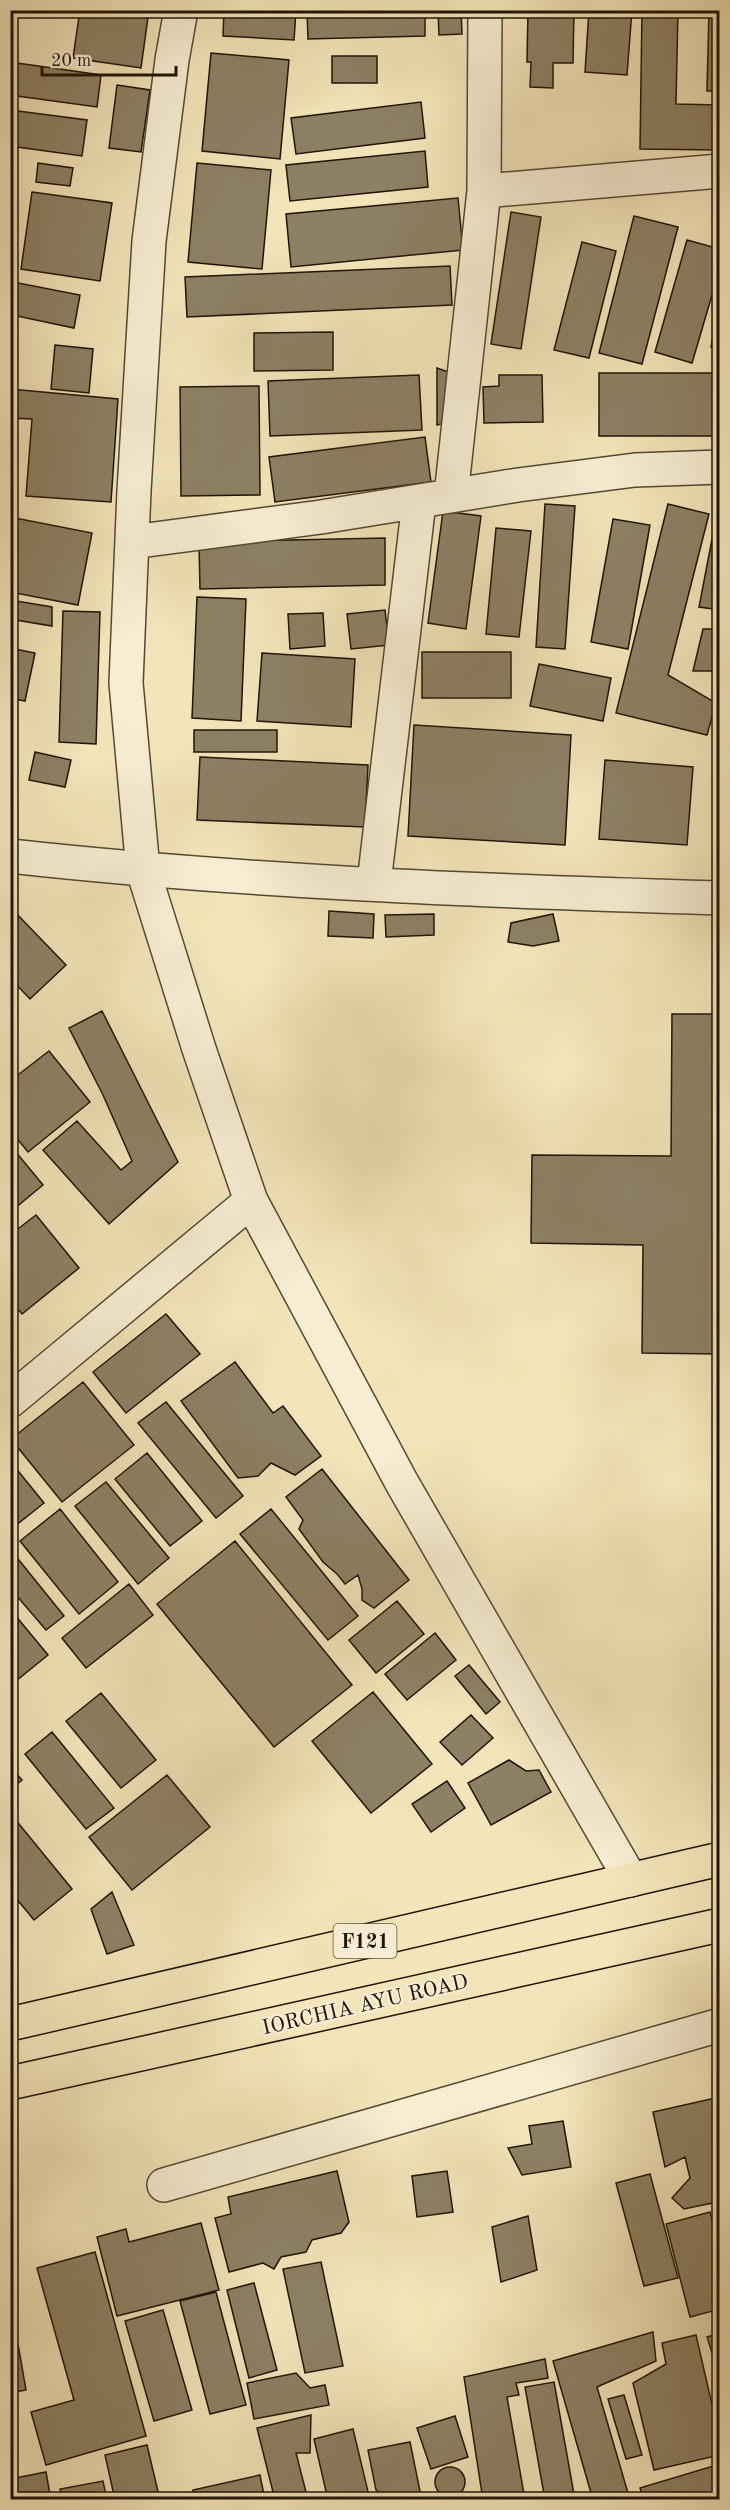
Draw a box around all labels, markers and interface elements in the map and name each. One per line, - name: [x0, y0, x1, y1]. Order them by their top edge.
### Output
- scale bar: [42, 39, 176, 77]
- text: 20 m: [51, 52, 91, 70]
- road number: F121: [334, 1924, 397, 1958]
- street label: IORCHIA AYU ROAD: [260, 1972, 470, 2039]

